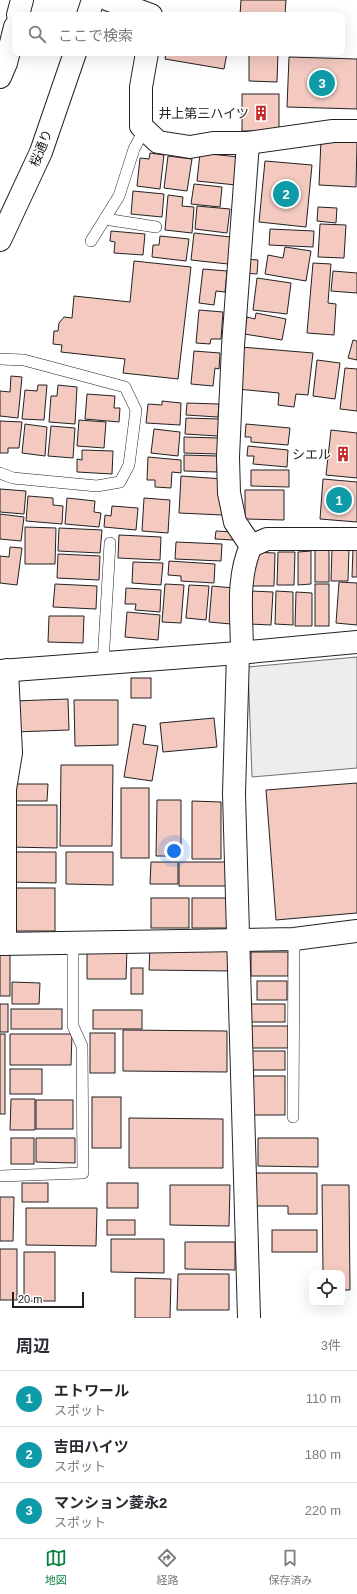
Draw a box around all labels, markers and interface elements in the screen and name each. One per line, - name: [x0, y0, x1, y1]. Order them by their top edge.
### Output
- search box: [12, 12, 345, 56]
- icon: search: [26, 23, 48, 45]
- text: ここで検索: [58, 27, 133, 44]
- pin: 3: [309, 68, 335, 98]
- building icon: 井上第三ハイツ: [252, 104, 270, 122]
- place label: 井上第三ハイツ: [158, 106, 249, 121]
- street label: 桜通り: [27, 127, 55, 169]
- pin: 2: [273, 179, 299, 209]
- building icon: シエル: [334, 445, 352, 463]
- place label: シエル: [292, 447, 331, 462]
- pin: 1: [326, 485, 352, 515]
- your location: [164, 841, 184, 861]
- map controls: [309, 1270, 345, 1306]
- button: locate: [309, 1270, 345, 1306]
- scale bar: [12, 1290, 84, 1309]
- text: 20 m: [18, 1293, 42, 1305]
- text: 周辺: [16, 1337, 50, 1356]
- text: 3件: [321, 1338, 341, 1353]
- text: エトワール: [54, 1382, 129, 1399]
- text: 1: [25, 1391, 33, 1406]
- text: 110 m: [306, 1391, 341, 1406]
- text: スポット: [54, 1403, 106, 1418]
- text: 吉田ハイツ: [54, 1438, 129, 1455]
- text: 2: [25, 1447, 33, 1462]
- text: 180 m: [305, 1447, 341, 1462]
- text: スポット: [54, 1459, 106, 1474]
- text: マンション菱永2: [54, 1494, 167, 1511]
- text: 3: [25, 1503, 33, 1518]
- text: 220 m: [305, 1503, 341, 1518]
- text: スポット: [54, 1515, 106, 1530]
- tab: 地図: [45, 1547, 67, 1587]
- tab: 経路: [156, 1547, 178, 1587]
- tab: 保存済み: [268, 1547, 312, 1587]

